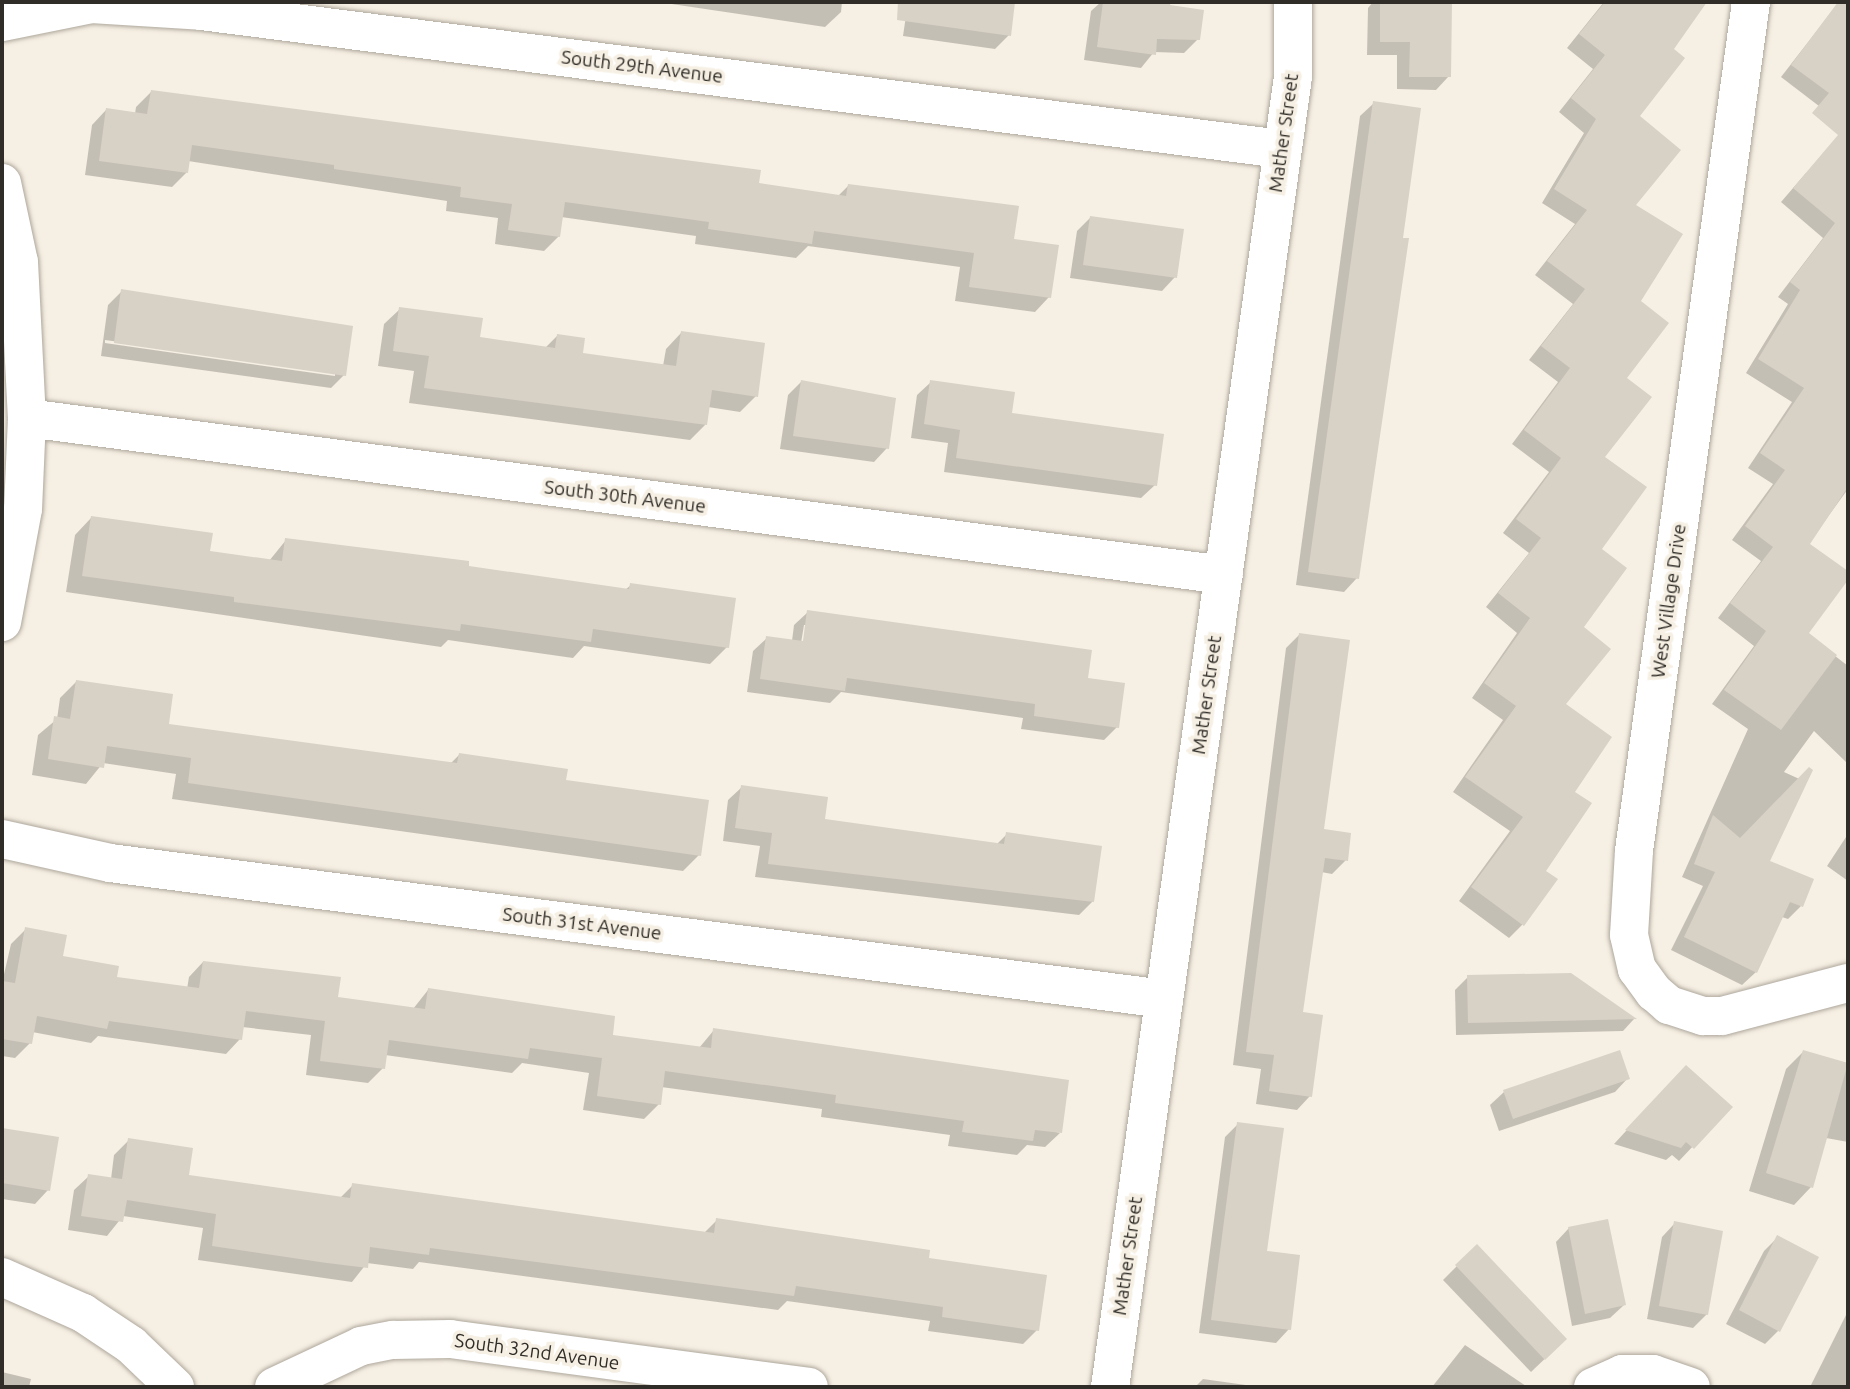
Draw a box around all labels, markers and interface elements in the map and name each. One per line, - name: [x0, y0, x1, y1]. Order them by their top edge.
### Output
- street label: South 29th Avenue: [560, 46, 724, 88]
- street label: Mather Street: [1264, 72, 1304, 194]
- street label: South 30th Avenue: [543, 476, 707, 518]
- street label: West Village Drive: [1647, 522, 1691, 680]
- street label: Mather Street: [1187, 634, 1227, 756]
- street label: South 31st Avenue: [501, 903, 663, 945]
- street label: Mather Street: [1108, 1195, 1148, 1317]
- street label: South 32nd Avenue: [453, 1329, 621, 1375]

